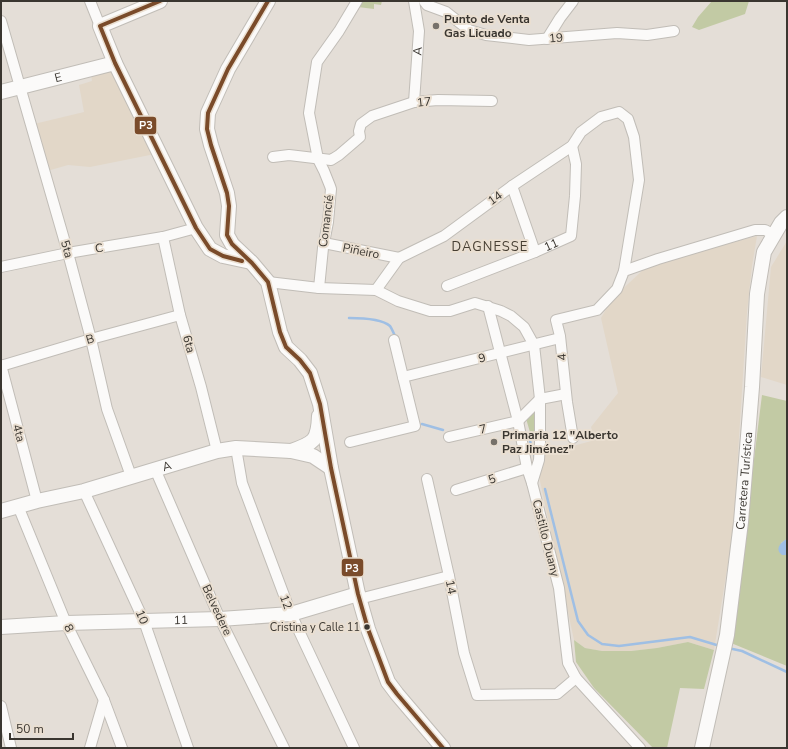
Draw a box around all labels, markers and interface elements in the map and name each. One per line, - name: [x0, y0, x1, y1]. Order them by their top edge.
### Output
- place label: Punto de Venta Gas Licuado: [444, 11, 530, 41]
- marker: Punto de Venta Gas Licuado: [431, 21, 441, 31]
- street label: 19: [548, 29, 564, 47]
- street label: A: [409, 46, 426, 56]
- street label: E: [53, 69, 64, 86]
- street label: 17: [416, 93, 432, 111]
- line badge: P3: [134, 116, 157, 135]
- text: P3: [139, 118, 153, 133]
- street label: 14: [484, 187, 506, 209]
- street label: Comancié: [315, 194, 337, 248]
- street label: 11: [541, 235, 561, 255]
- street label: 5ta: [57, 238, 77, 260]
- district label: DAGNESSE: [452, 238, 528, 256]
- street label: C: [94, 239, 104, 257]
- street label: Piñeiro: [341, 240, 381, 262]
- street label: B: [84, 330, 96, 348]
- street label: 6ta: [179, 333, 199, 355]
- street label: 9: [477, 349, 487, 367]
- street label: 4: [554, 353, 570, 361]
- street label: 7: [478, 420, 488, 438]
- street label: 4ta: [9, 422, 29, 444]
- place label: Primaria 12 "Alberto Paz Jiménez": [502, 427, 618, 457]
- street label: Carretera Turística: [732, 431, 756, 531]
- marker: Primaria 12 "Alberto Paz Jiménez": [489, 437, 499, 447]
- street label: A: [160, 457, 174, 475]
- street label: 5: [486, 470, 498, 488]
- street label: Castillo Duany: [529, 498, 563, 579]
- line badge: P3: [341, 558, 364, 577]
- text: P3: [345, 561, 359, 576]
- street label: 14: [442, 578, 460, 596]
- street label: Belvedere: [198, 582, 236, 638]
- street label: 12: [276, 592, 296, 612]
- street label: 10: [132, 607, 152, 627]
- street label: 11: [173, 612, 188, 628]
- place label: Cristina y Calle 11: [270, 620, 360, 635]
- street label: 8: [60, 621, 78, 635]
- marker: Cristina y Calle 11: [362, 622, 372, 632]
- scale bar: [10, 715, 73, 741]
- text: 50 m: [16, 721, 44, 737]

